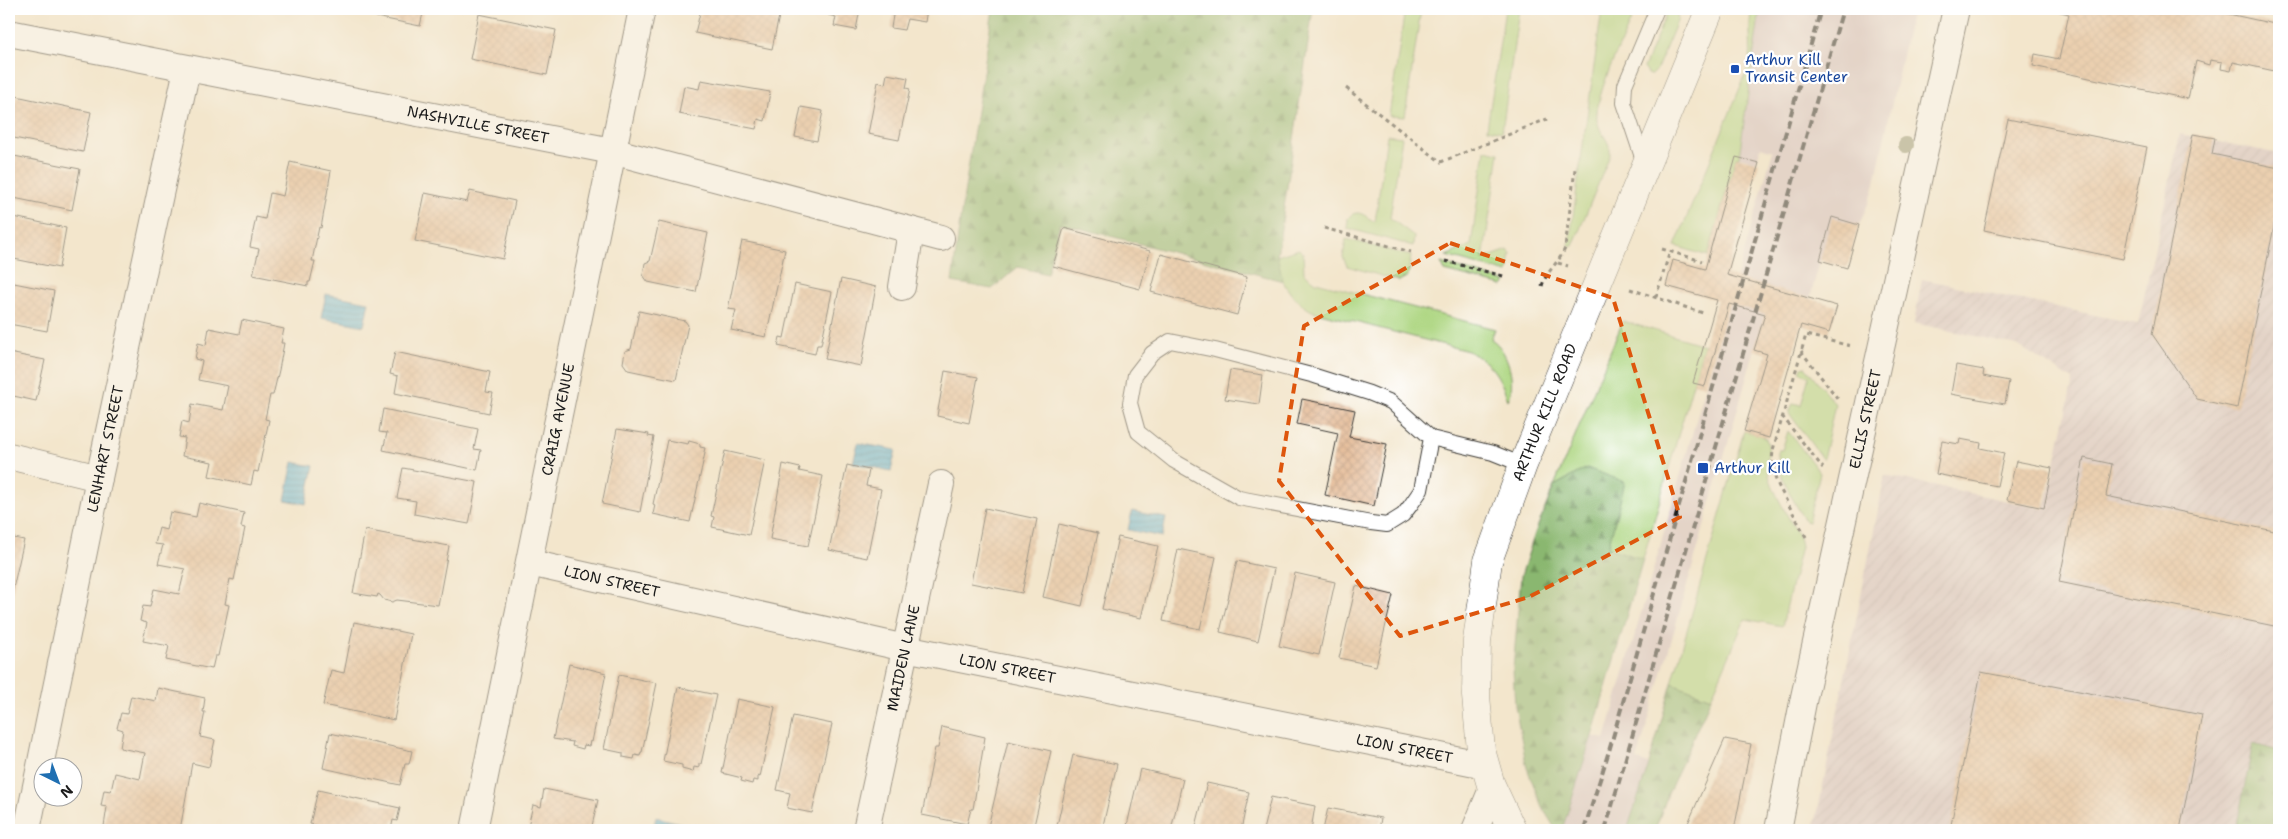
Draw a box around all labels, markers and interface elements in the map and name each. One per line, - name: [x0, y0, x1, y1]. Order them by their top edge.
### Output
- place label: Arthur Kill Transit Center: [1745, 50, 1848, 87]
- marker: Arthur Kill Transit Center: [1729, 63, 1741, 75]
- street label: NASHVILLE STREET: [405, 101, 551, 148]
- street label: ARTHUR KILL ROAD: [1508, 341, 1582, 484]
- street label: CRAIG AVENUE: [537, 361, 579, 478]
- street label: ELLIS STREET: [1845, 368, 1886, 471]
- street label: LENHART STREET: [82, 384, 129, 514]
- place label: Arthur Kill: [1714, 458, 1791, 478]
- marker: Arthur Kill: [1696, 461, 1710, 475]
- street label: LION STREET: [562, 561, 662, 602]
- street label: MAIDEN LANE: [882, 603, 925, 713]
- street label: LION STREET: [957, 649, 1057, 688]
- street label: LION STREET: [1354, 729, 1454, 768]
- north arrow: [32, 756, 82, 806]
- text: N: [57, 781, 77, 802]

